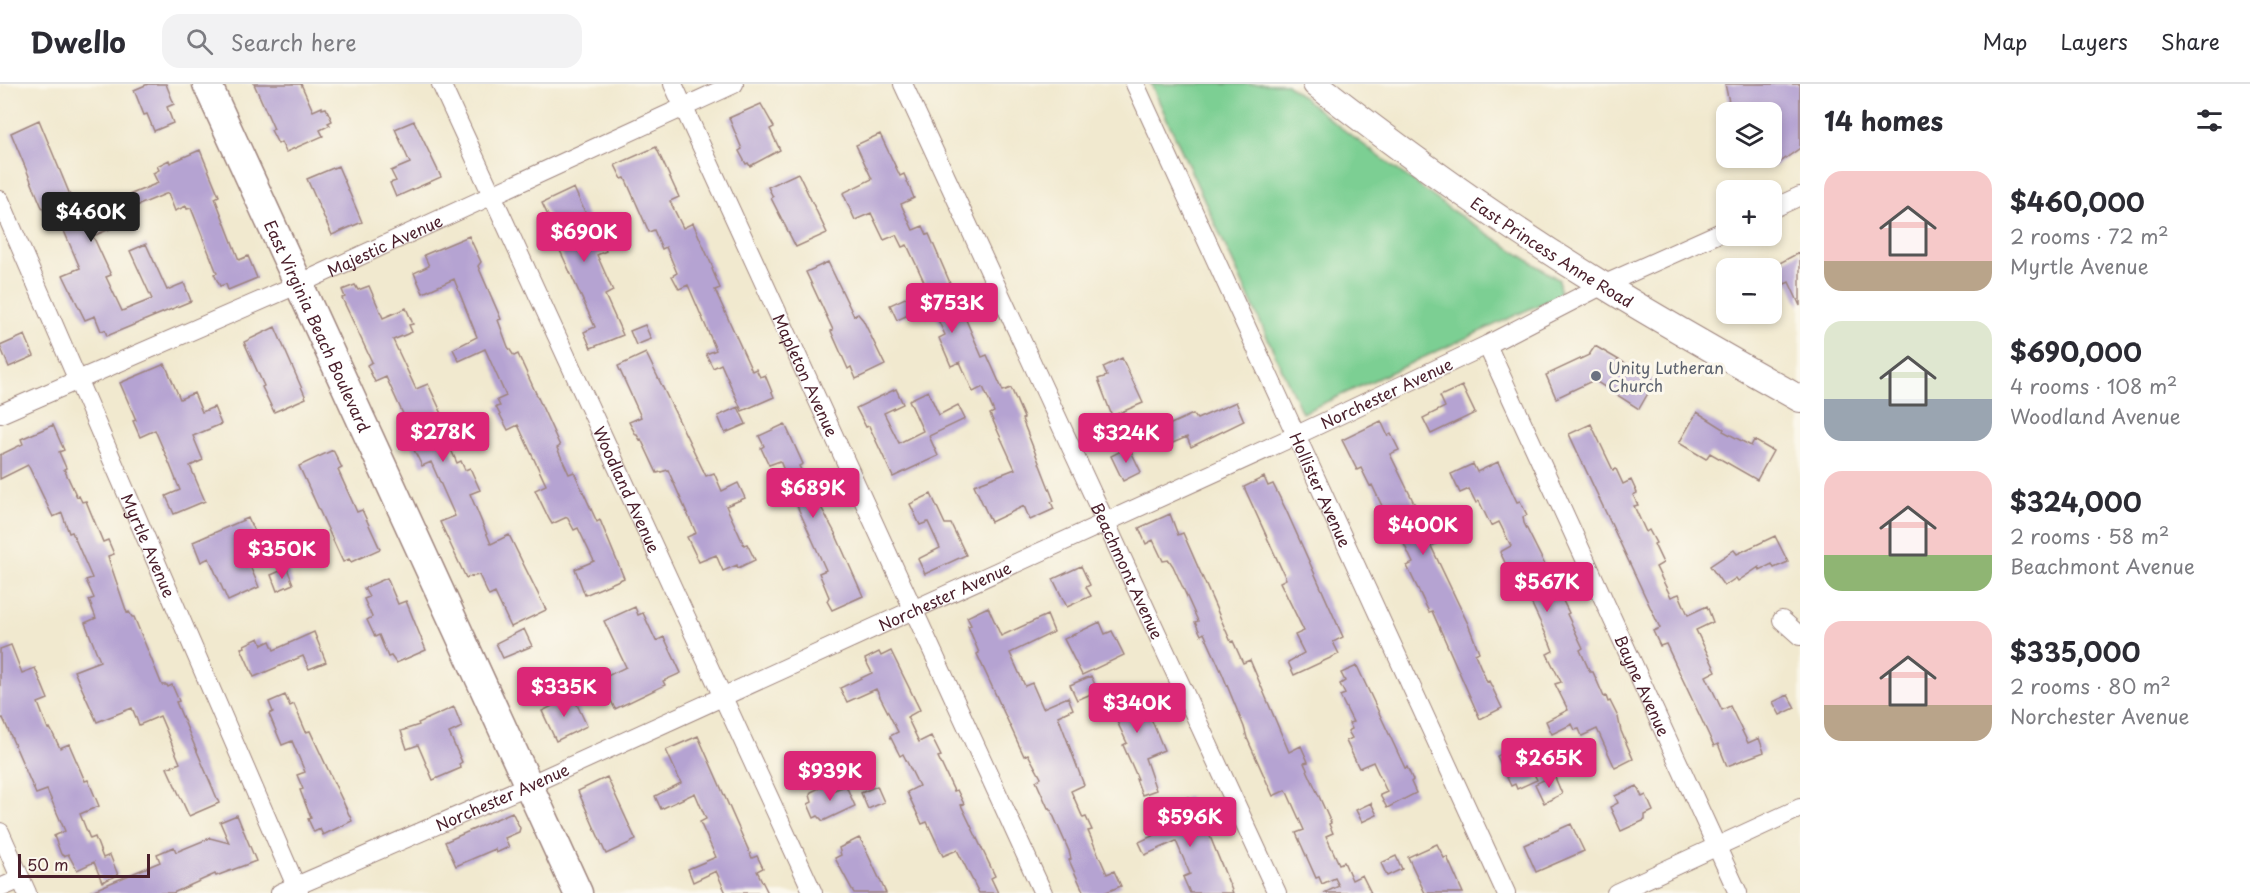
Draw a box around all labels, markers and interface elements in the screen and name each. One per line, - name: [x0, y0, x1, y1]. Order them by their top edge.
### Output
- search box: [162, 14, 582, 68]
- text: Dwello: [30, 20, 126, 63]
- icon: search: [183, 25, 216, 58]
- text: Search here: [231, 25, 357, 58]
- text: Map: [1983, 25, 2027, 57]
- text: Layers: [2060, 25, 2128, 57]
- text: Share: [2161, 25, 2220, 57]
- text: 14 homes: [1824, 101, 1943, 140]
- map controls: [1716, 102, 1782, 324]
- button: layers: [1716, 102, 1782, 168]
- icon: filters: [2193, 104, 2226, 137]
- button: +: [1716, 180, 1782, 246]
- text: $460,000: [2010, 182, 2145, 221]
- street label: East Princess Anne Road: [1466, 190, 1638, 313]
- pin: $460K: [49, 192, 133, 243]
- icon: home: [1872, 195, 1944, 267]
- text: $460K: [56, 196, 126, 226]
- street label: Majestic Avenue: [323, 208, 446, 282]
- pin: $690K: [542, 212, 626, 263]
- street label: East Virginia Beach Boulevard: [259, 216, 377, 436]
- text: $690K: [550, 216, 618, 246]
- text: 2 rooms · 72 m²: [2010, 221, 2169, 251]
- text: Myrtle Avenue: [2010, 251, 2149, 281]
- button: −: [1716, 258, 1782, 324]
- pin: $753K: [910, 283, 994, 334]
- text: $753K: [920, 287, 984, 317]
- street label: Mapleton Avenue: [768, 310, 845, 441]
- text: $690,000: [2010, 332, 2142, 371]
- icon: home: [1872, 345, 1944, 417]
- street label: Norchester Avenue: [1316, 351, 1456, 434]
- place label: Unity Lutheran Church: [1608, 355, 1724, 397]
- marker: Unity Lutheran Church: [1589, 369, 1603, 383]
- text: 4 rooms · 108 m²: [2010, 371, 2177, 401]
- text: Woodland Avenue: [2010, 401, 2181, 431]
- pin: $278K: [401, 412, 485, 463]
- pin: $324K: [1084, 413, 1168, 464]
- text: $278K: [410, 416, 476, 446]
- text: $324K: [1092, 417, 1160, 447]
- street label: Woodland Avenue: [588, 422, 667, 557]
- street label: Hollister Avenue: [1284, 428, 1358, 551]
- pin: $689K: [771, 468, 855, 519]
- text: $689K: [780, 472, 846, 502]
- text: $324,000: [2010, 482, 2142, 521]
- street label: Myrtle Avenue: [116, 490, 182, 601]
- icon: home: [1872, 495, 1944, 567]
- street label: Beachmont Avenue: [1086, 498, 1170, 643]
- pin: $400K: [1381, 505, 1465, 556]
- text: $400K: [1388, 509, 1458, 539]
- text: 2 rooms · 58 m²: [2010, 521, 2169, 551]
- pin: $350K: [240, 529, 324, 580]
- text: $350K: [248, 533, 316, 563]
- text: Beachmont Avenue: [2010, 551, 2195, 581]
- street label: Norchester Avenue: [874, 555, 1015, 636]
- pin: $567K: [1505, 562, 1589, 613]
- text: $567K: [1514, 566, 1580, 596]
- street label: Bayne Avenue: [1609, 630, 1677, 740]
- text: $335,000: [2010, 632, 2140, 671]
- icon: home: [1872, 645, 1944, 717]
- pin: $335K: [522, 667, 606, 718]
- text: $335K: [531, 671, 597, 701]
- text: 2 rooms · 80 m²: [2010, 671, 2171, 701]
- pin: $340K: [1095, 683, 1179, 734]
- text: $340K: [1103, 687, 1171, 717]
- text: Norchester Avenue: [2010, 701, 2189, 731]
- pin: $265K: [1507, 738, 1591, 789]
- text: $265K: [1515, 742, 1583, 772]
- pin: $939K: [788, 751, 872, 802]
- text: $939K: [798, 755, 862, 785]
- street label: Norchester Avenue: [431, 756, 573, 836]
- pin: $596K: [1148, 797, 1232, 848]
- text: $596K: [1157, 801, 1223, 831]
- scale bar: [18, 851, 150, 878]
- text: 50 m: [27, 852, 68, 876]

